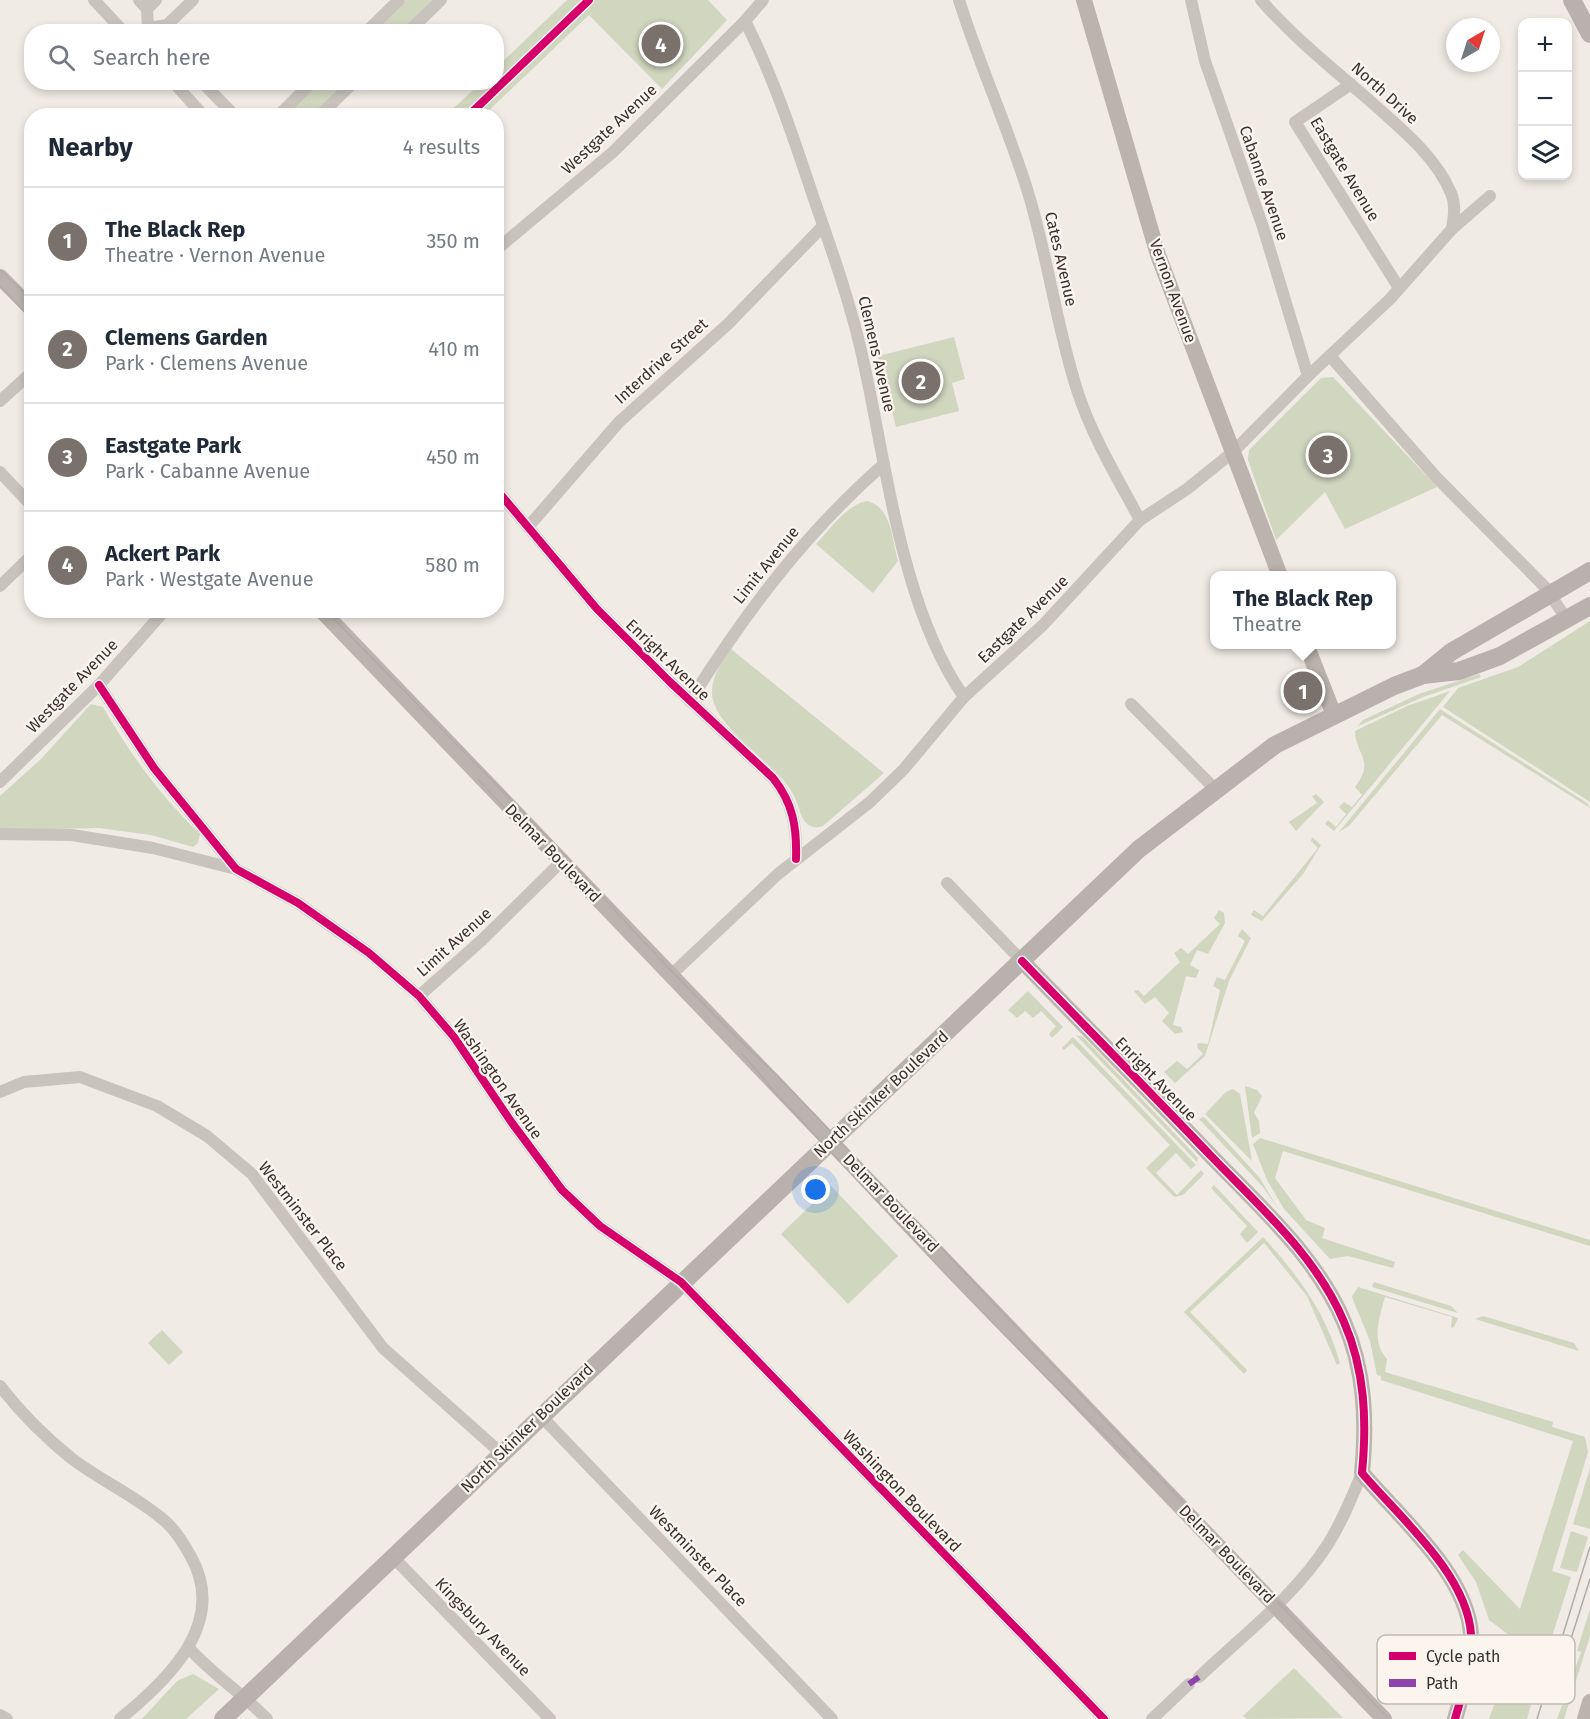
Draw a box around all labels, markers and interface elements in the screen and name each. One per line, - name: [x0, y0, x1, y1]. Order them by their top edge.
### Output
- north arrow: [1446, 18, 1500, 72]
- map controls: [1518, 18, 1572, 180]
- button: +: [1518, 18, 1572, 72]
- pin: 4: [642, 22, 680, 66]
- search box: [24, 24, 504, 90]
- icon: search: [45, 41, 78, 74]
- text: Search here: [93, 44, 211, 71]
- street label: North Drive: [1348, 58, 1422, 128]
- button: −: [1518, 72, 1572, 126]
- street label: Westgate Avenue: [558, 80, 660, 178]
- street label: Eastgate Avenue: [1306, 113, 1384, 225]
- street label: Cabanne Avenue: [1235, 123, 1293, 243]
- button: layers: [1518, 126, 1572, 180]
- text: Nearby: [48, 132, 133, 163]
- text: 4 results: [403, 135, 480, 159]
- street label: Cates Avenue: [1041, 210, 1081, 308]
- text: The Black Rep: [105, 216, 245, 243]
- text: 1: [63, 229, 72, 253]
- text: 350 m: [426, 229, 480, 253]
- street label: Vernon Avenue: [1145, 237, 1201, 345]
- text: Theatre · Vernon Avenue: [105, 243, 325, 267]
- street label: Clemens Avenue: [854, 294, 900, 414]
- street label: Interdrive Street: [611, 314, 712, 408]
- text: Clemens Garden: [105, 324, 268, 351]
- text: 2: [62, 337, 73, 361]
- text: 410 m: [428, 337, 480, 361]
- text: Park · Clemens Avenue: [105, 351, 308, 375]
- pin: 2: [902, 358, 940, 404]
- text: Eastgate Park: [105, 432, 241, 459]
- pin: 3: [1308, 432, 1348, 478]
- text: 3: [62, 445, 73, 469]
- text: 450 m: [426, 445, 480, 469]
- text: Park · Cabanne Avenue: [105, 459, 310, 483]
- street label: Limit Avenue: [729, 523, 803, 607]
- text: Ackert Park: [105, 540, 220, 567]
- text: 4: [62, 553, 73, 577]
- text: 580 m: [425, 553, 480, 577]
- text: Park · Westgate Avenue: [105, 567, 314, 591]
- street label: Eastgate Avenue: [974, 571, 1072, 667]
- popup: [1210, 571, 1396, 649]
- text: The Black Rep: [1233, 585, 1373, 612]
- text: Theatre: [1233, 612, 1302, 636]
- street label: Enright Avenue: [622, 615, 714, 705]
- street label: Westgate Avenue: [22, 635, 122, 737]
- pin: 1: [1284, 668, 1322, 714]
- street label: Delmar Boulevard: [501, 800, 605, 906]
- street label: Limit Avenue: [413, 904, 495, 980]
- street label: Washington Avenue: [450, 1015, 546, 1143]
- street label: North Skinker Boulevard: [810, 1027, 952, 1161]
- street label: Enright Avenue: [1111, 1033, 1201, 1125]
- street label: Delmar Boulevard: [839, 1150, 943, 1256]
- street label: Westminster Place: [254, 1158, 352, 1274]
- your location: [801, 1175, 830, 1204]
- street label: North Skinker Boulevard: [457, 1360, 597, 1496]
- street label: Washington Boulevard: [839, 1426, 965, 1556]
- street label: Westminster Place: [645, 1501, 751, 1611]
- street label: Delmar Boulevard: [1175, 1501, 1279, 1607]
- street label: Kingsbury Avenue: [431, 1574, 535, 1680]
- legend: [1377, 1635, 1575, 1704]
- text: Cycle path: [1426, 1647, 1500, 1666]
- text: Path: [1426, 1674, 1458, 1693]

